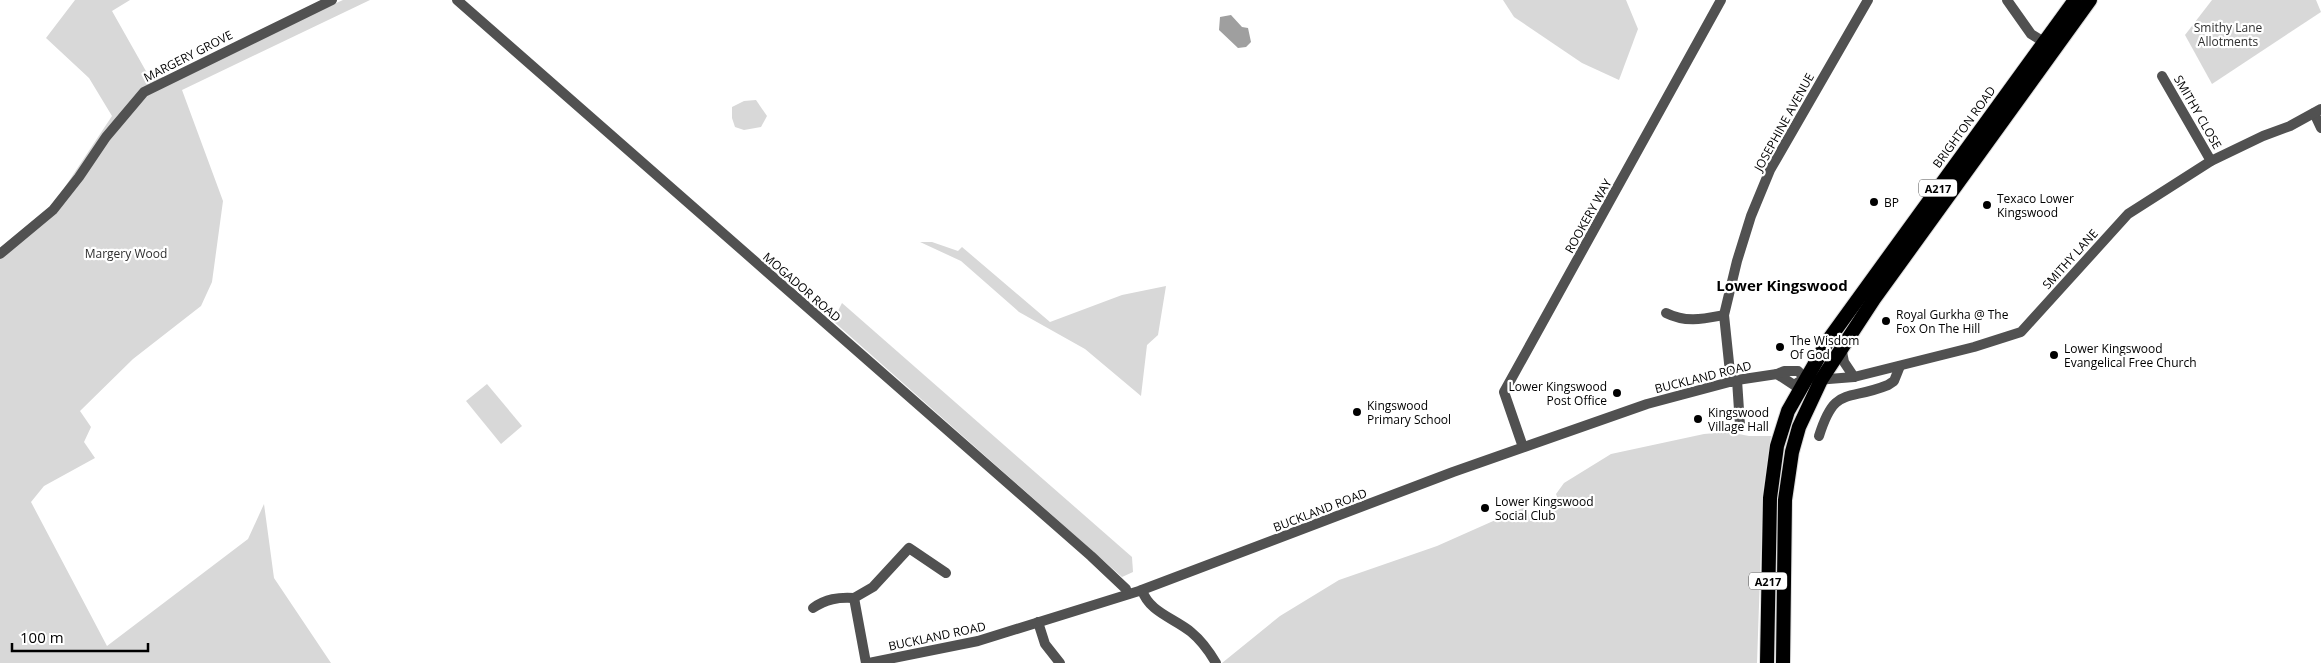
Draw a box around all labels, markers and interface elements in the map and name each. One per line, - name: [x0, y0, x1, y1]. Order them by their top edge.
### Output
- park label: Smithy Lane Allotments: [2194, 19, 2263, 50]
- street label: MARGERY GROVE: [141, 26, 235, 86]
- street label: JOSEPHINE AVENUE: [1749, 70, 1818, 175]
- street label: SMITHY CLOSE: [2170, 72, 2226, 152]
- street label: BRIGHTON ROAD: [1929, 83, 1999, 171]
- street label: ROOKERY WAY: [1561, 175, 1616, 256]
- road number: A217: [1919, 180, 1957, 197]
- place label: Texaco Lower Kingswood: [1997, 190, 2074, 221]
- place label: BP: [1884, 194, 1899, 211]
- marker: BP: [1868, 196, 1880, 208]
- marker: Texaco Lower Kingswood: [1981, 199, 1993, 211]
- street label: SMITHY LANE: [2038, 225, 2102, 293]
- park label: Margery Wood: [85, 245, 167, 262]
- street label: MOGADOR ROAD: [759, 248, 845, 326]
- district label: Lower Kingswood: [1716, 275, 1848, 295]
- place label: Royal Gurkha @ The Fox On The Hill: [1896, 306, 2009, 337]
- marker: Royal Gurkha @ The Fox On The Hill: [1880, 315, 1892, 327]
- place label: The Wisdom Of God: [1790, 332, 1859, 363]
- place label: Lower Kingswood Evangelical Free Church: [2064, 340, 2197, 371]
- marker: The Wisdom Of God: [1774, 341, 1786, 353]
- marker: Lower Kingswood Evangelical Free Church: [2048, 349, 2060, 361]
- street label: BUCKLAND ROAD: [1653, 357, 1753, 397]
- place label: Lower Kingswood Post Office: [1508, 378, 1607, 409]
- marker: Lower Kingswood Post Office: [1611, 387, 1623, 399]
- place label: Kingswood Primary School: [1367, 397, 1451, 428]
- place label: Kingswood Village Hall: [1708, 404, 1769, 435]
- marker: Kingswood Primary School: [1351, 406, 1363, 418]
- marker: Kingswood Village Hall: [1692, 413, 1704, 425]
- street label: BUCKLAND ROAD: [1271, 484, 1369, 536]
- place label: Lower Kingswood Social Club: [1495, 493, 1594, 524]
- marker: Lower Kingswood Social Club: [1479, 502, 1491, 514]
- road number: A217: [1749, 572, 1787, 590]
- street label: BUCKLAND ROAD: [887, 617, 987, 655]
- scale bar: [12, 620, 149, 652]
- text: 100 m: [20, 627, 64, 647]

